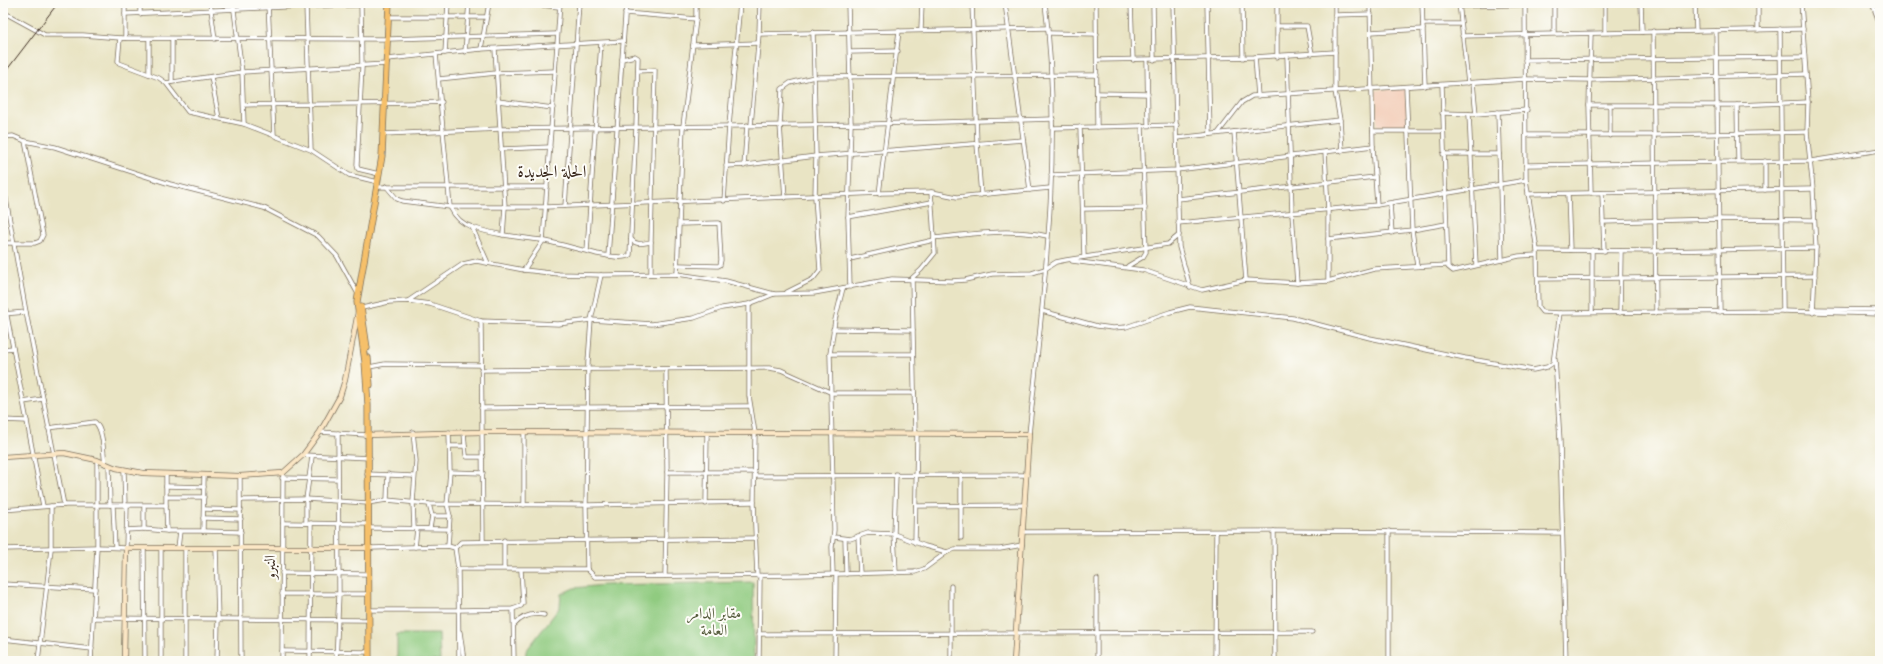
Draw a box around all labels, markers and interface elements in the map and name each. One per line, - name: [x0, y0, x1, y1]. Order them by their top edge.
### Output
- district label: الحلة الجديدة: [518, 160, 587, 183]
- street label: النبرو: [260, 555, 280, 581]
- park label: مقابر الدامر العامة: [687, 603, 741, 640]

